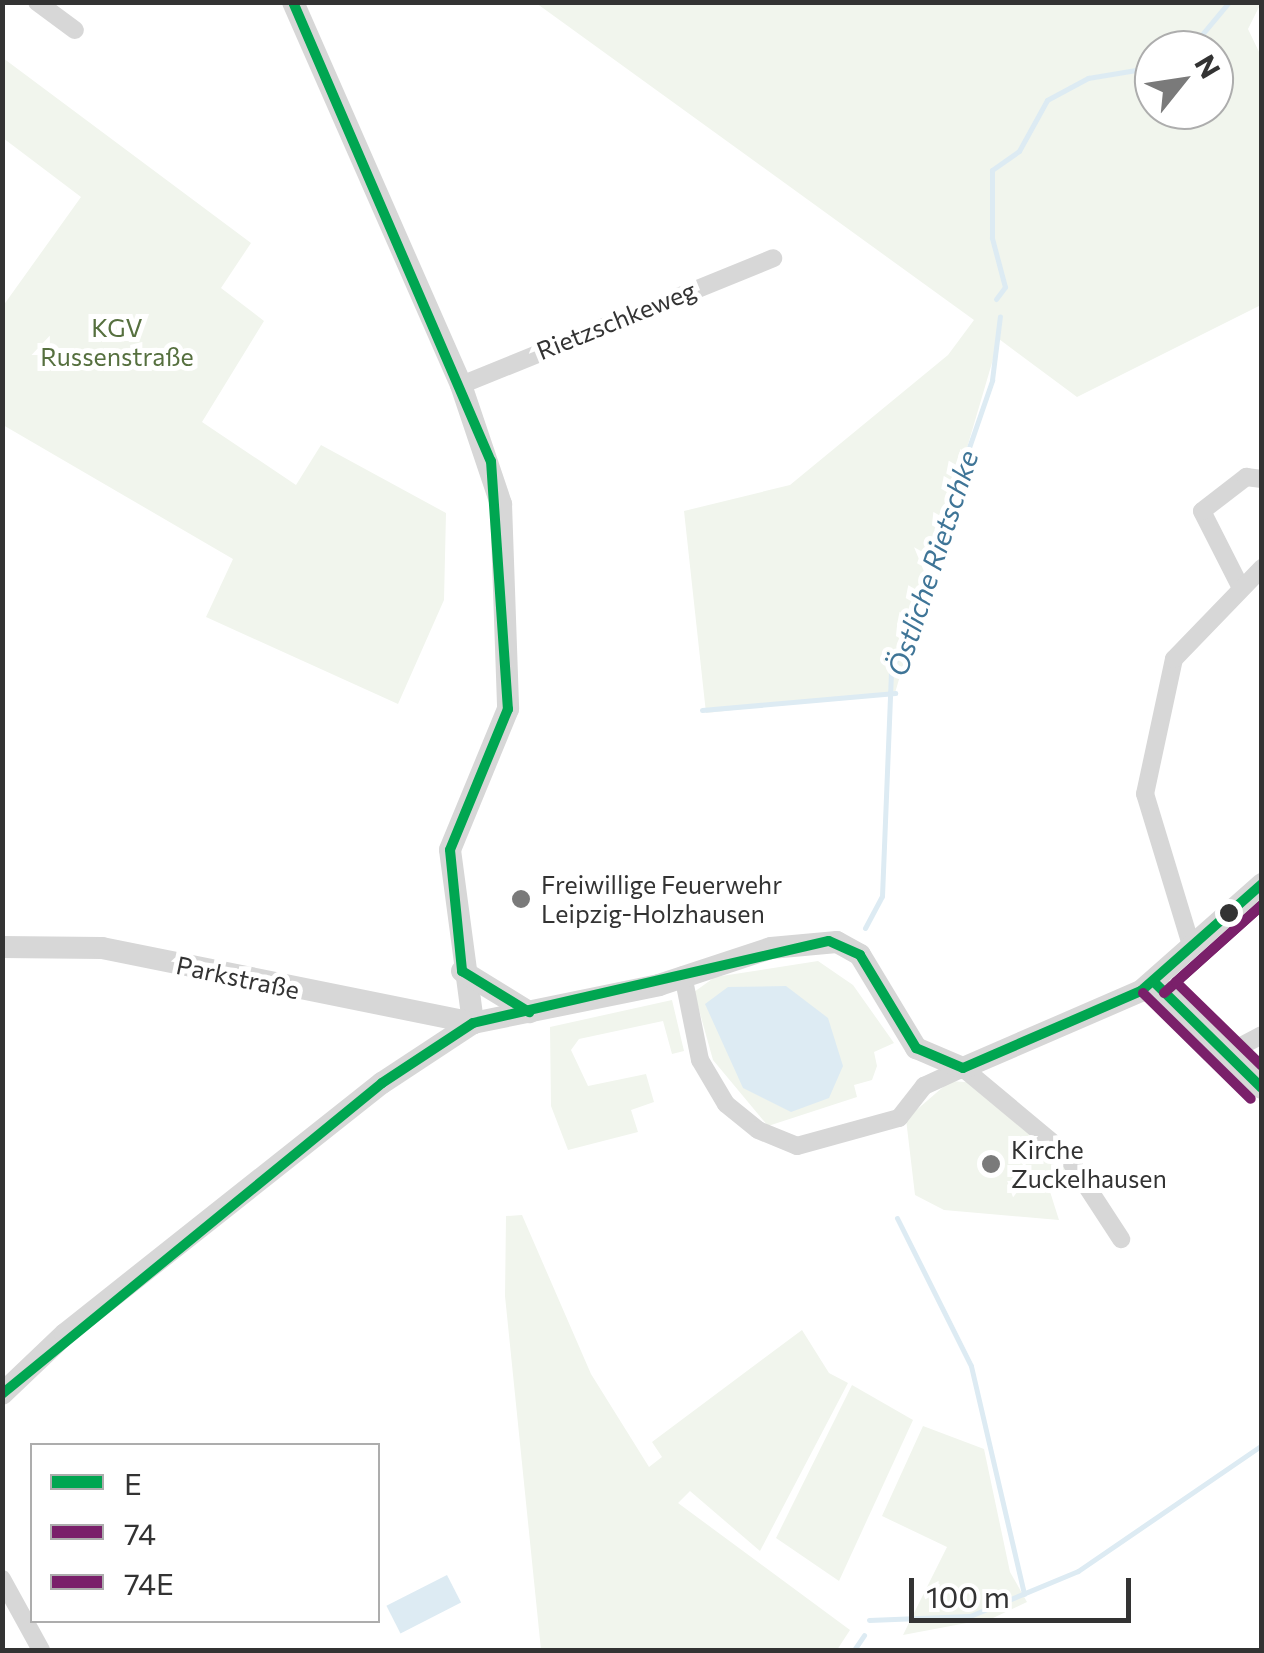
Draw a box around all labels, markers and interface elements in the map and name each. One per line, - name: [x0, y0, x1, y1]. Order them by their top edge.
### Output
- north arrow: [1134, 30, 1234, 130]
- text: N: [1188, 48, 1228, 84]
- street label: Rietzschkeweg: [532, 274, 700, 366]
- park label: KGV Russenstraße: [40, 313, 194, 372]
- water label: Östliche Rietschke: [880, 446, 984, 680]
- place label: Freiwillige Feuerwehr Leipzig-Holzhausen: [541, 870, 782, 929]
- marker: Freiwillige Feuerwehr Leipzig-Holzhausen: [510, 888, 532, 910]
- unlabelled marker: [1219, 903, 1239, 923]
- street label: Parkstraße: [174, 949, 302, 1005]
- place label: Kirche Zuckelhausen: [1011, 1135, 1167, 1194]
- marker: Kirche Zuckelhausen: [980, 1153, 1002, 1175]
- legend: [30, 1443, 380, 1623]
- text: E: [124, 1464, 142, 1501]
- text: 74: [124, 1514, 156, 1551]
- scale bar: [914, 1558, 1136, 1620]
- text: 74E: [124, 1564, 174, 1601]
- text: 100 m: [926, 1577, 1010, 1614]

